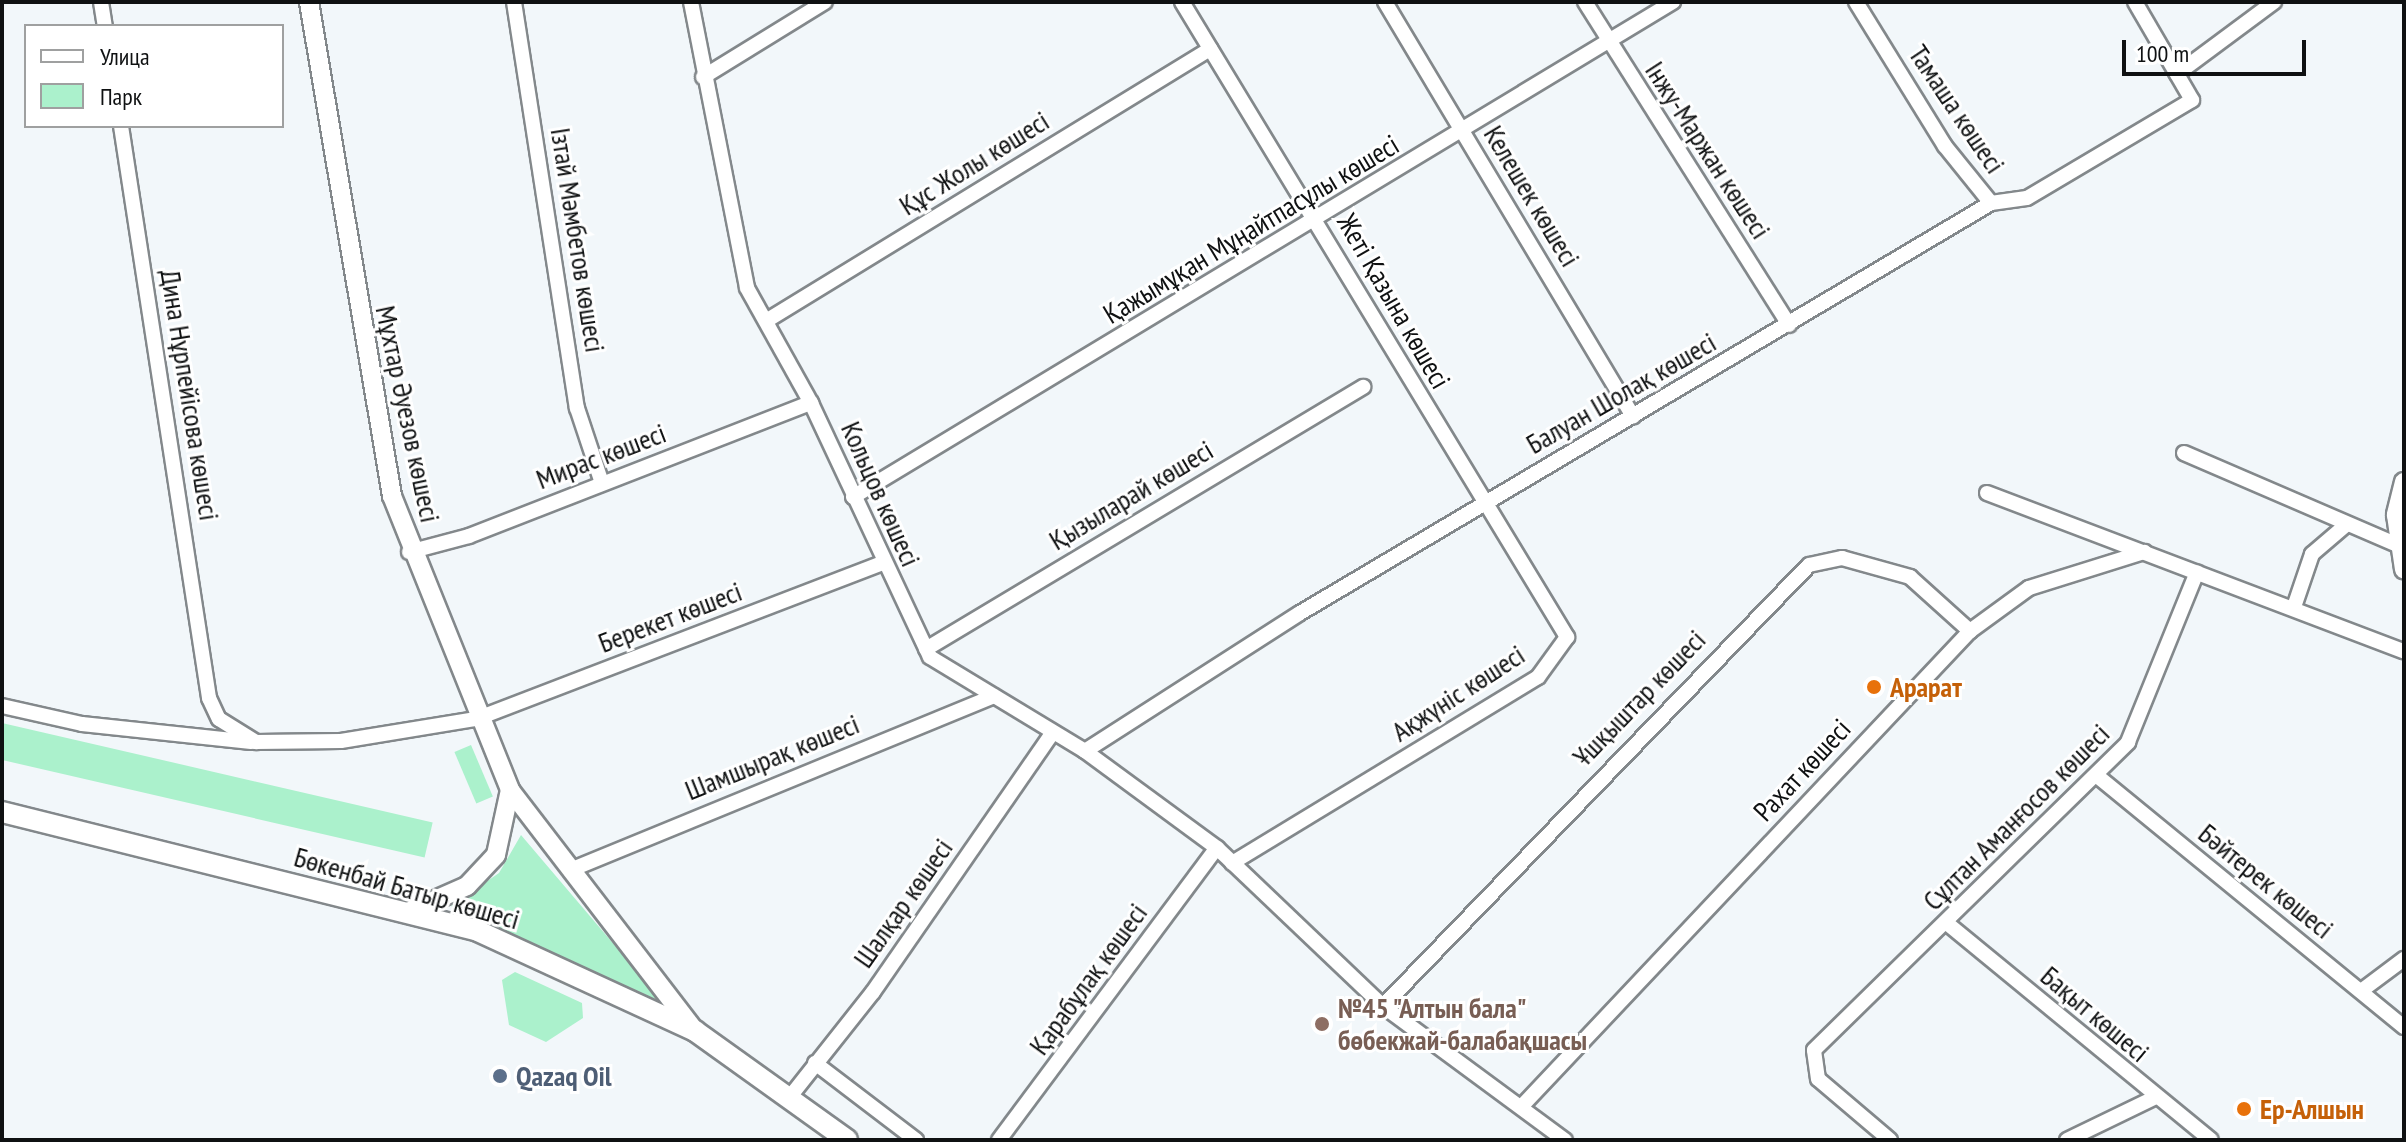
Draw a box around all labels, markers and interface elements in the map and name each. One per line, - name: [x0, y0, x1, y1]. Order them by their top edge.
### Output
- legend: [24, 24, 284, 128]
- scale bar: [2126, 24, 2310, 74]
- street label: Тамаша көшесі: [1902, 38, 2012, 180]
- text: 100 m: [2136, 38, 2189, 69]
- text: Улица: [100, 41, 150, 72]
- street label: Інжу-Маржан көшесі: [1638, 55, 1778, 245]
- text: Парк: [100, 81, 142, 112]
- street label: Құс Жолы көшесі: [893, 104, 1055, 222]
- street label: Келешек көшесі: [1477, 120, 1587, 272]
- street label: Ізтай Мәмбетов көшесі: [544, 125, 612, 355]
- street label: Қажымұқан Мұңайтпасұлы көшесі: [1097, 127, 1405, 331]
- street label: Жеті Қазына көшесі: [1330, 208, 1458, 394]
- street label: Дина Нұрпейісова көшесі: [154, 267, 226, 523]
- street label: Мұхтар Әуезов көшесі: [369, 303, 447, 525]
- street label: Балуан Шолақ көшесі: [1520, 325, 1722, 461]
- street label: Мирас көшесі: [531, 416, 671, 496]
- street label: Кольцов көшесі: [834, 416, 928, 572]
- street label: Қызыларай көшесі: [1043, 433, 1219, 557]
- street label: Берекет көшесі: [593, 574, 747, 660]
- street label: Ұшқыштар көшесі: [1566, 623, 1712, 773]
- street label: Ақжүніс көшесі: [1385, 638, 1531, 748]
- place label: Арарат: [1890, 670, 1962, 704]
- marker: Арарат: [1865, 678, 1883, 696]
- street label: Шамшырақ көшесі: [680, 707, 864, 807]
- street label: Рахат көшесі: [1746, 712, 1858, 828]
- street label: Сұлтан Аманғосов көшесі: [1916, 717, 2116, 917]
- street label: Бәйтерек көшесі: [2192, 816, 2340, 946]
- street label: Шалқар көшесі: [846, 832, 960, 974]
- street label: Бөкенбай Батыр көшесі: [290, 840, 524, 936]
- street label: Қарабұлақ көшесі: [1022, 897, 1154, 1061]
- street label: Бақыт көшесі: [2034, 959, 2156, 1069]
- place label: №45 "Алтын бала" бөбекжай-балабақшасы: [1338, 991, 1587, 1057]
- marker: №45 "Алтын бала" бөбекжай-балабақшасы: [1313, 1015, 1331, 1033]
- place label: Qazaq Oil: [516, 1059, 612, 1093]
- marker: Qazaq Oil: [491, 1067, 509, 1085]
- place label: Ер-Алшын: [2260, 1092, 2364, 1126]
- marker: Ер-Алшын: [2235, 1100, 2253, 1118]

